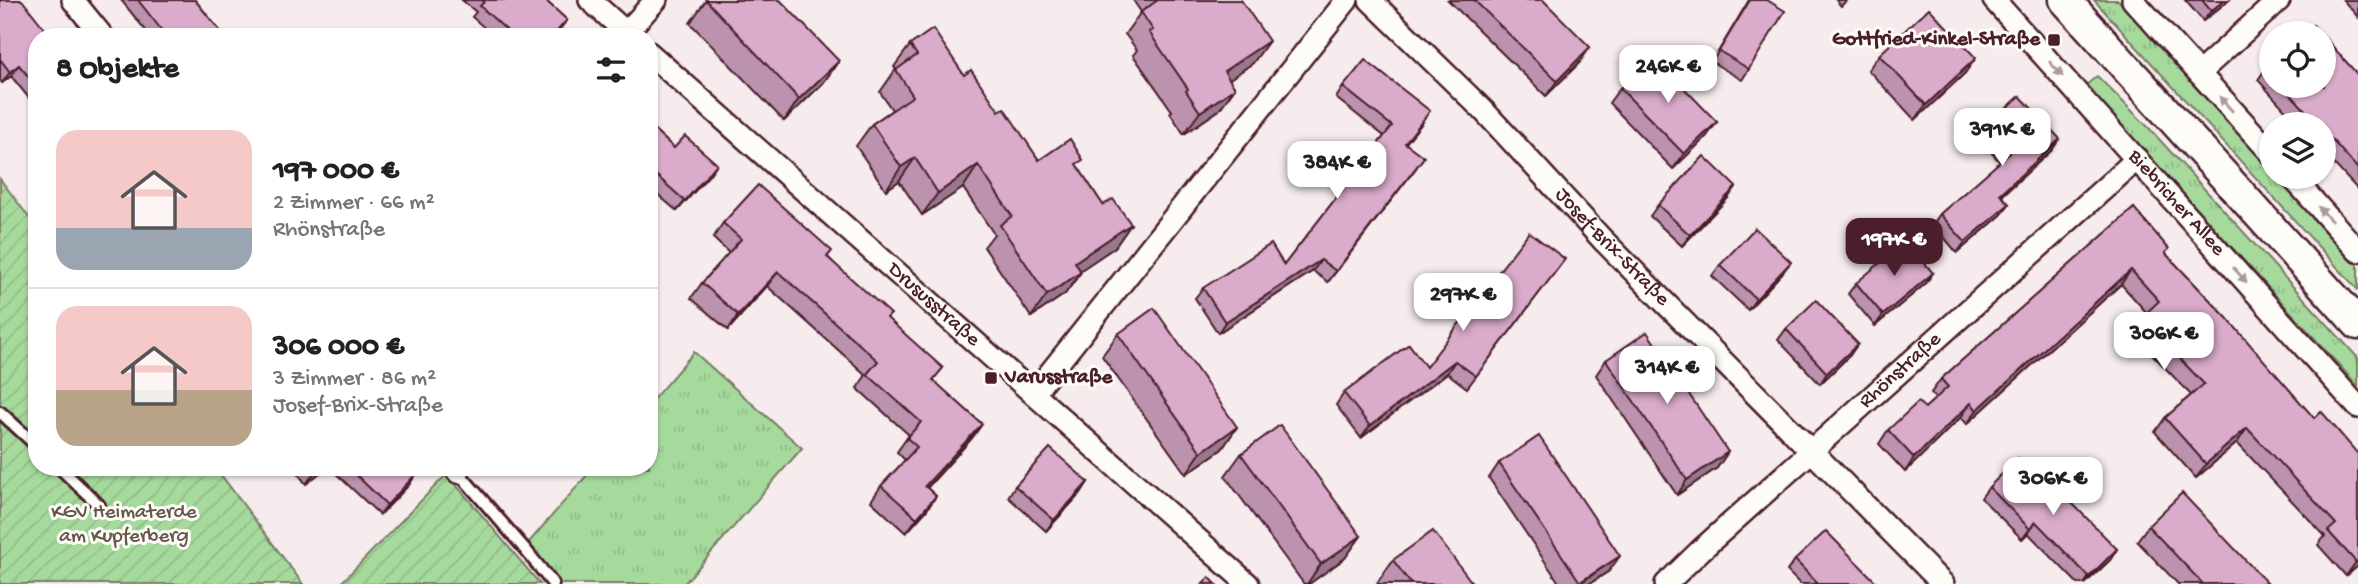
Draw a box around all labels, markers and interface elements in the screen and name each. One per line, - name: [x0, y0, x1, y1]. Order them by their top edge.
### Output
- map controls: [2259, 21, 2336, 189]
- button: locate: [2259, 21, 2336, 98]
- place label: Gottfried-Kinkel-Straße: [1832, 28, 2041, 53]
- marker: Gottfried-Kinkel-Straße: [2046, 32, 2062, 48]
- pin: 246K €: [1611, 46, 1725, 105]
- icon: filters: [592, 51, 630, 89]
- text: 8 Objekte: [56, 53, 179, 88]
- text: 246K €: [1635, 54, 1701, 81]
- one-way arrow: [2048, 60, 2064, 78]
- one-way arrow: [2218, 95, 2234, 113]
- pin: 391K €: [1945, 108, 2059, 168]
- button: layers: [2259, 112, 2336, 189]
- text: 391K €: [1970, 117, 2034, 144]
- pin: 384K €: [1280, 142, 1394, 201]
- street label: Biebricher Allee: [2121, 144, 2231, 263]
- text: 384K €: [1303, 150, 1371, 177]
- text: 197 000 €: [273, 155, 399, 190]
- icon: home: [112, 158, 196, 242]
- street label: Josef-Brix-Straße: [1549, 183, 1675, 313]
- text: 2 Zimmer · 66 m²: [273, 190, 435, 217]
- one-way arrow: [2317, 205, 2333, 223]
- text: Rhönstraße: [273, 217, 385, 244]
- pin: 197K €: [1837, 218, 1951, 278]
- text: 197K €: [1862, 227, 1926, 254]
- street label: Drususstraße: [880, 256, 986, 353]
- one-way arrow: [2232, 266, 2248, 284]
- pin: 297K €: [1406, 274, 1520, 333]
- text: 297K €: [1430, 282, 1496, 309]
- pin: 306K €: [2107, 312, 2221, 372]
- text: 306K €: [2130, 321, 2198, 348]
- street label: Rhönstraße: [1854, 327, 1948, 414]
- text: 306 000 €: [273, 331, 404, 366]
- icon: home: [112, 334, 196, 418]
- pin: 314K €: [1610, 346, 1724, 406]
- text: 314K €: [1635, 355, 1699, 382]
- text: 3 Zimmer · 86 m²: [273, 366, 436, 393]
- place label: Varusstraße: [1004, 366, 1114, 391]
- marker: Varusstraße: [983, 370, 999, 386]
- text: Josef-Brix-Straße: [273, 393, 443, 420]
- pin: 306K €: [1996, 458, 2110, 517]
- text: 306K €: [2019, 466, 2087, 493]
- park label: KGV Heimaterde am Kupferberg: [51, 501, 198, 550]

